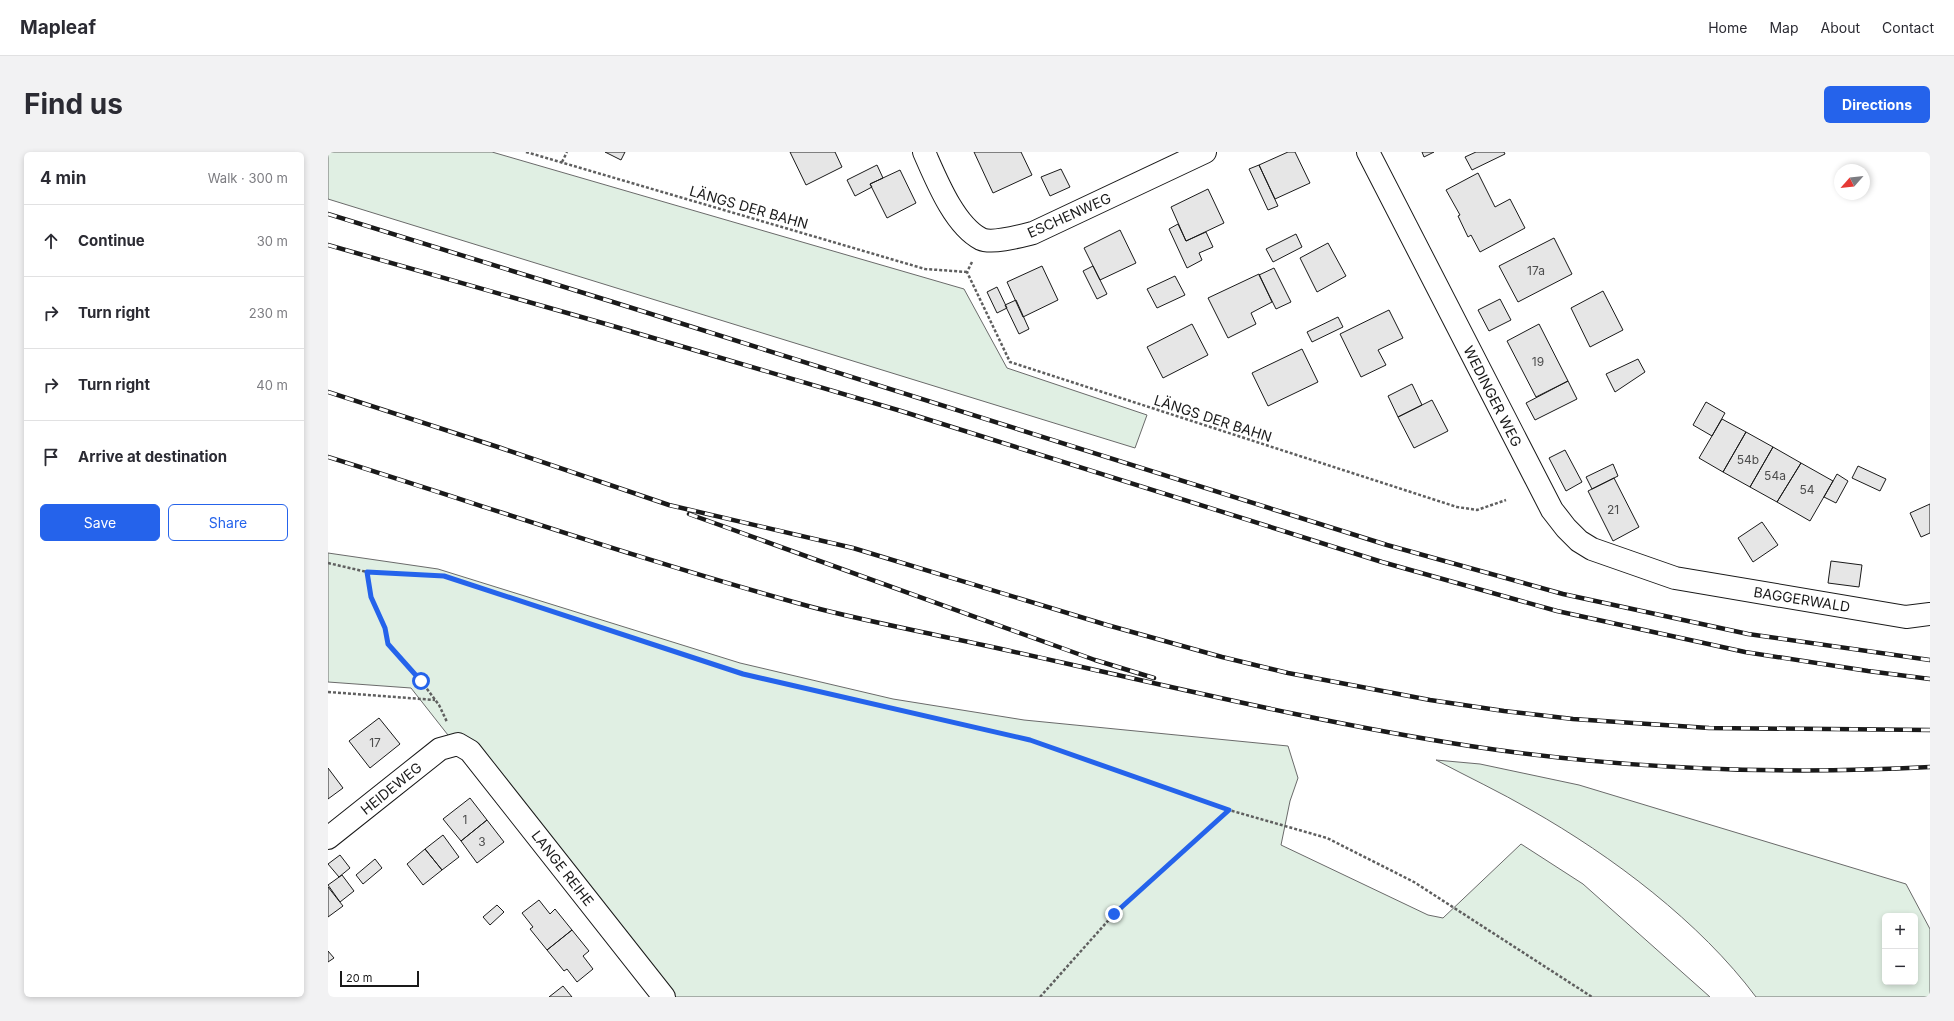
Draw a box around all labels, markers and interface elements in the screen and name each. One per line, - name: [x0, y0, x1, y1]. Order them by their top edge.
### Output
- text: Mapleaf: [20, 16, 96, 39]
- text: Home: [1708, 19, 1747, 36]
- text: Map: [1769, 19, 1799, 36]
- text: About: [1821, 19, 1860, 36]
- text: Contact: [1882, 19, 1934, 36]
- button: Directions: [1824, 86, 1930, 123]
- text: Find us: [24, 87, 123, 121]
- north arrow: [1834, 164, 1870, 200]
- text: 4 min: [40, 168, 86, 188]
- text: Walk · 300 m: [208, 170, 288, 186]
- street label: LÄNGS DER BAHN: [688, 182, 810, 232]
- street label: ESCHENWEG: [1025, 189, 1113, 241]
- icon: ahead: [40, 230, 62, 252]
- text: Continue: [78, 231, 145, 250]
- text: 30 m: [257, 233, 288, 249]
- house number: 17a: [1527, 263, 1545, 278]
- icon: right: [40, 302, 62, 324]
- text: Turn right: [78, 303, 150, 322]
- text: 230 m: [249, 305, 288, 321]
- street label: WEDINGER WEG: [1460, 343, 1526, 449]
- house number: 19: [1532, 354, 1544, 369]
- icon: right: [40, 374, 62, 396]
- text: Turn right: [78, 375, 150, 394]
- text: 40 m: [256, 377, 288, 393]
- street label: LÄNGS DER BAHN: [1152, 391, 1274, 445]
- icon: arrive: [40, 446, 62, 468]
- text: Arrive at destination: [78, 447, 227, 466]
- house number: 54b: [1737, 452, 1759, 467]
- house number: 54a: [1764, 468, 1786, 483]
- house number: 54: [1799, 482, 1815, 497]
- house number: 21: [1607, 502, 1619, 517]
- button: Save: [40, 504, 160, 541]
- button: Share: [168, 504, 288, 541]
- street label: BAGGERWALD: [1753, 583, 1851, 615]
- route start: [412, 672, 430, 690]
- house number: 17: [369, 735, 381, 750]
- street label: HEIDEWEG: [357, 758, 425, 818]
- house number: 1: [463, 812, 467, 827]
- street label: LANGE REIHE: [528, 827, 598, 909]
- house number: 3: [478, 834, 486, 849]
- route end: [1105, 905, 1123, 923]
- map controls: [1882, 913, 1918, 985]
- button: +: [1882, 913, 1918, 949]
- button: −: [1882, 949, 1918, 985]
- scale bar: [340, 969, 419, 988]
- text: 20 m: [346, 971, 372, 985]

